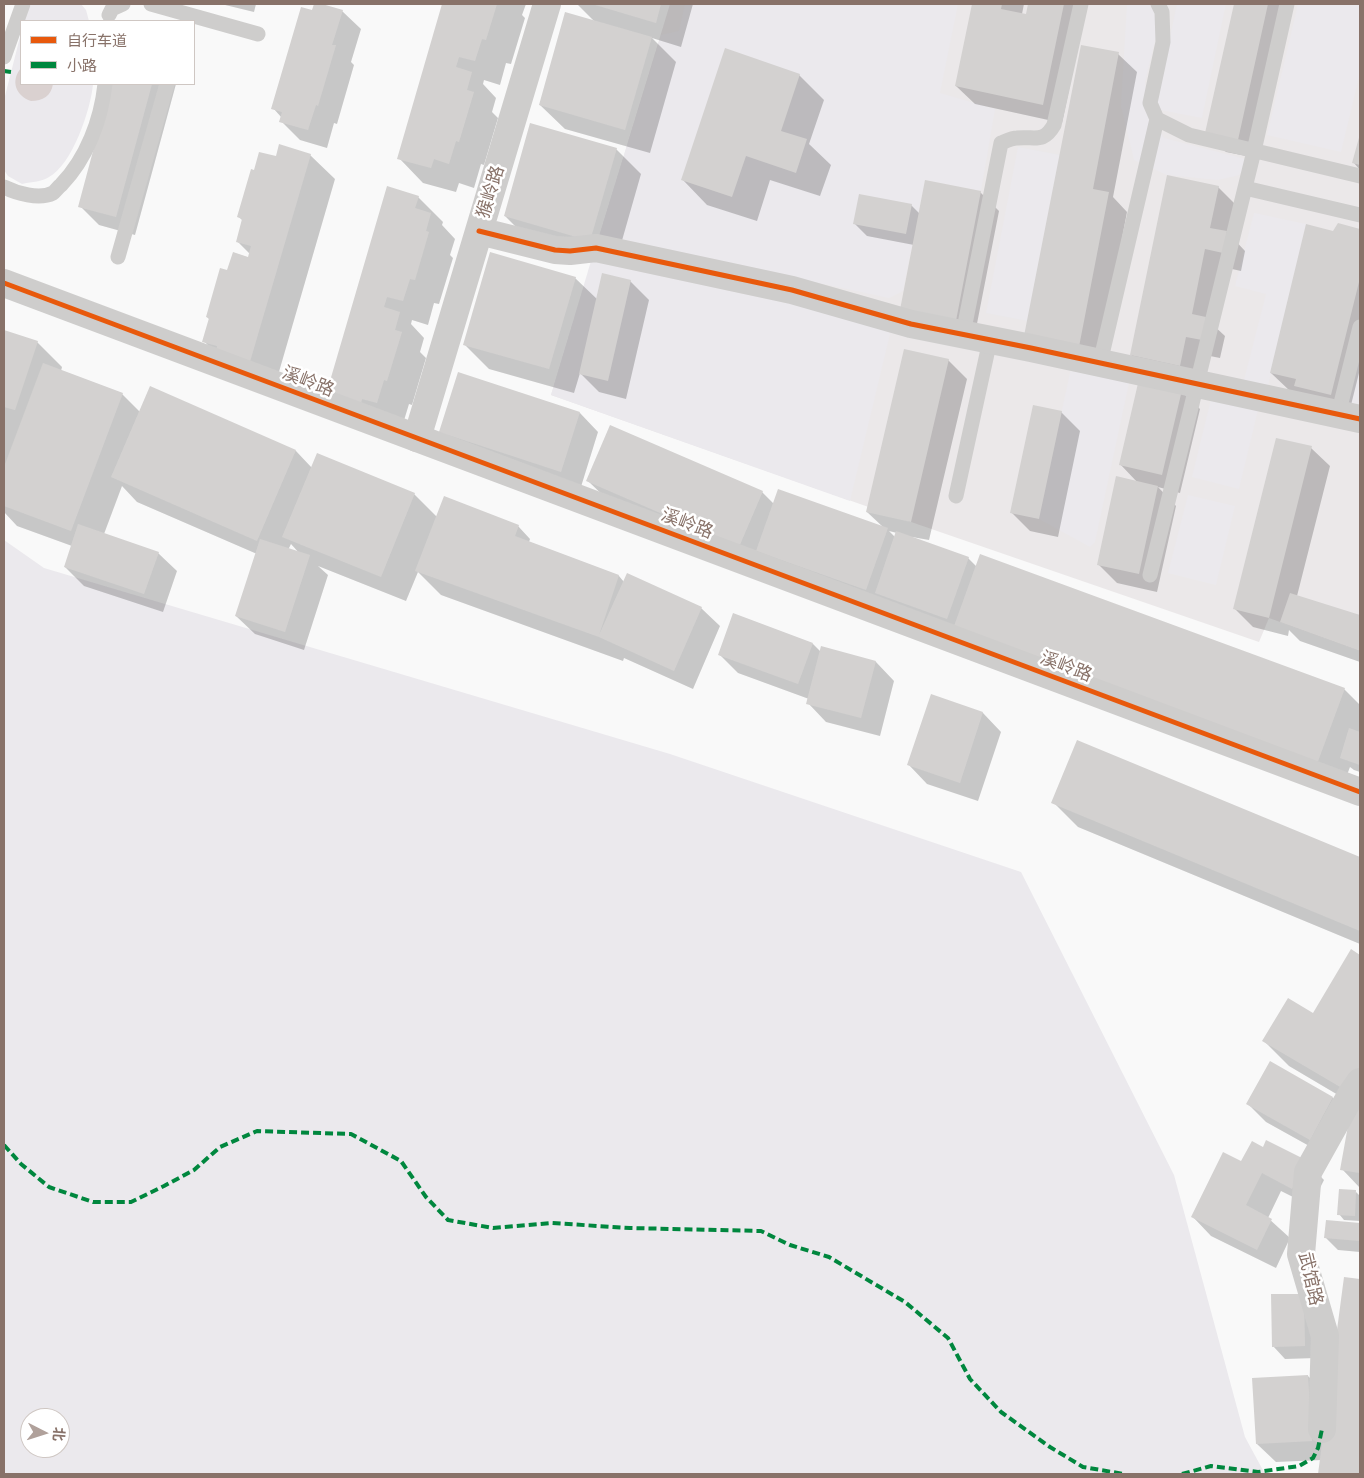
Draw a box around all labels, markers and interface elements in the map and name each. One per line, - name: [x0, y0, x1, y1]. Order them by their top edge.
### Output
- legend: [20, 20, 195, 85]
- text: 自行车道: [67, 31, 127, 50]
- text: 小路: [67, 56, 97, 75]
- street label: 猴岭路: [473, 163, 509, 221]
- street label: 溪岭路: [279, 362, 337, 402]
- street label: 溪岭路: [658, 504, 716, 544]
- street label: 溪岭路: [1037, 647, 1095, 687]
- street label: 武馆路: [1293, 1250, 1327, 1308]
- north arrow: [20, 1408, 70, 1458]
- text: 北: [49, 1426, 69, 1442]

